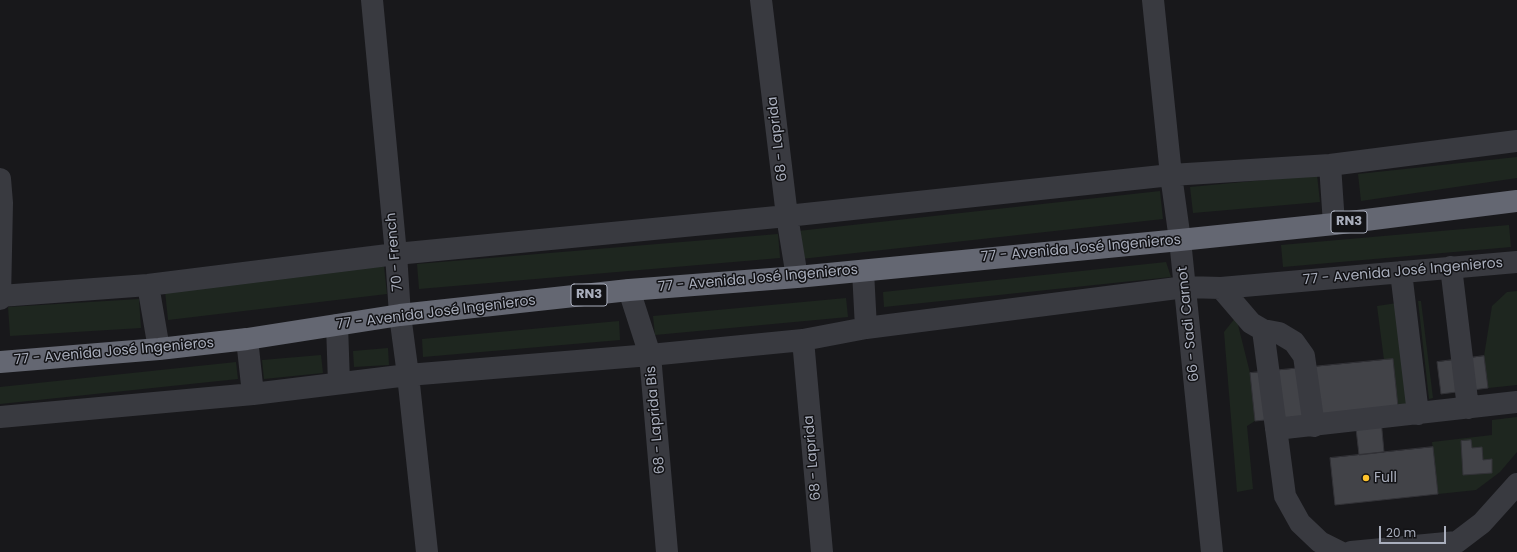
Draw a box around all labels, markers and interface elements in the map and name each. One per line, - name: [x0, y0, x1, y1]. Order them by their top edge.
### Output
- street label: 68 - Laprida: [764, 96, 792, 182]
- road number: RN3: [1331, 211, 1367, 233]
- street label: 70 - French: [383, 212, 407, 292]
- street label: 77 - Avenida José Ingenieros: [980, 232, 1182, 266]
- street label: 77 - Avenida José Ingenieros: [1302, 255, 1504, 289]
- street label: 77 - Avenida José Ingenieros: [657, 262, 859, 296]
- street label: 66 - Sadi Carnot: [1175, 266, 1203, 382]
- road number: RN3: [571, 284, 607, 306]
- street label: 77 - Avenida José Ingenieros: [335, 292, 537, 334]
- street label: 77 - Avenida José Ingenieros: [13, 335, 215, 369]
- street label: 68 - Laprida Bis: [643, 365, 669, 475]
- street label: 68 - Laprida: [801, 415, 825, 501]
- place label: Full: [1374, 470, 1397, 486]
- marker: Full: [1361, 473, 1371, 483]
- scale bar: [1381, 518, 1448, 544]
- text: 20 m: [1386, 524, 1416, 541]

